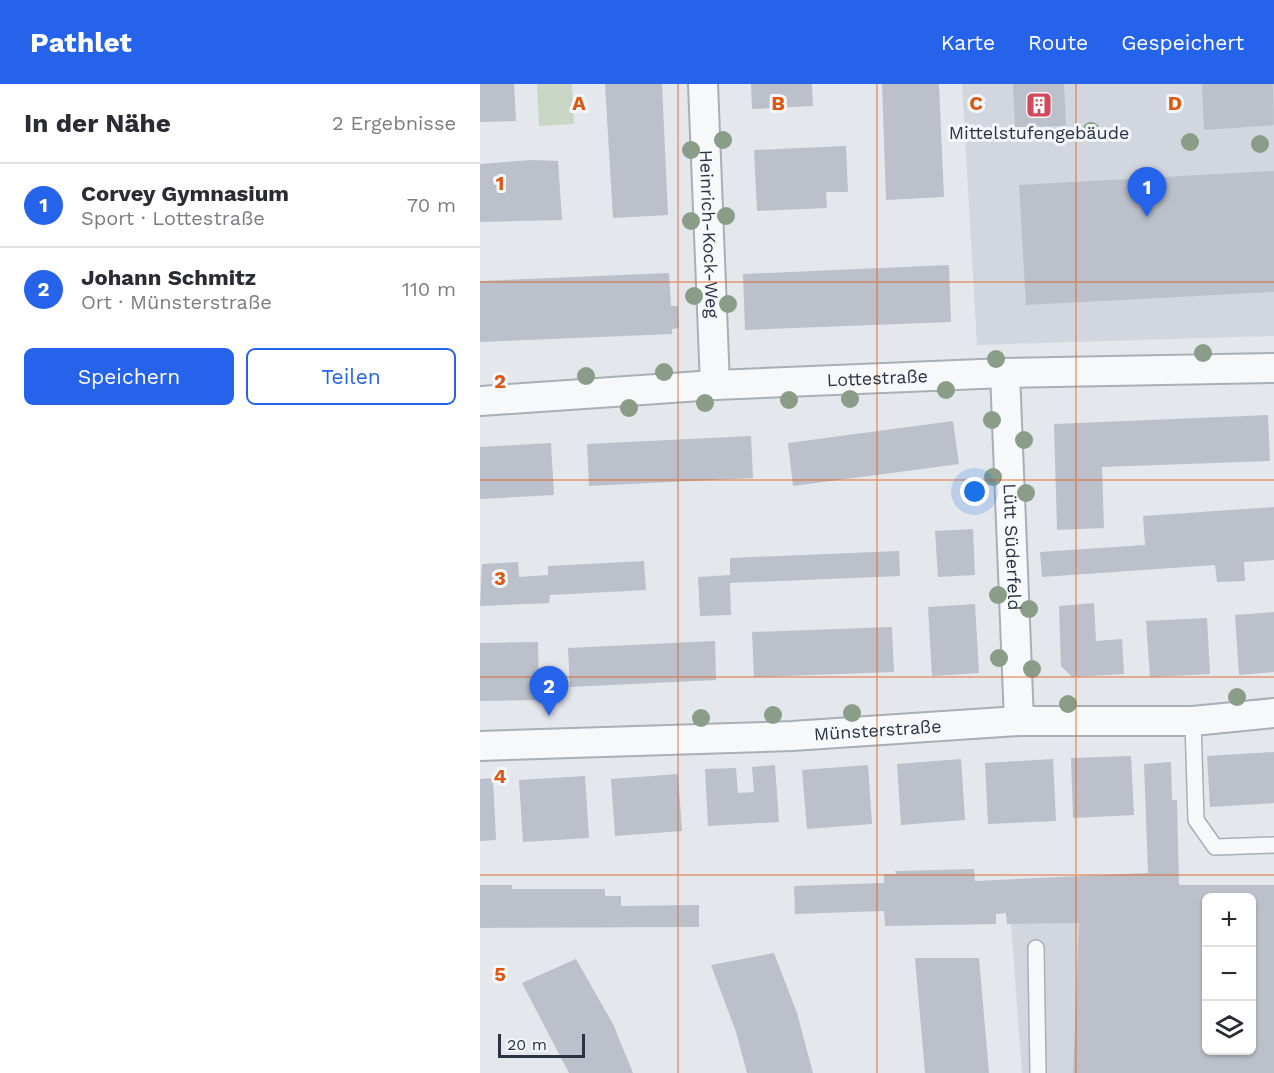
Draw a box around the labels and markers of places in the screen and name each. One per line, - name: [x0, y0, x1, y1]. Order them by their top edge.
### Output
- building icon: Mittelstufengebäude: [1024, 90, 1054, 120]
- place label: Mittelstufengebäude: [949, 122, 1129, 143]
- pin: 1: [1128, 168, 1166, 217]
- pin: 2: [530, 666, 568, 716]

